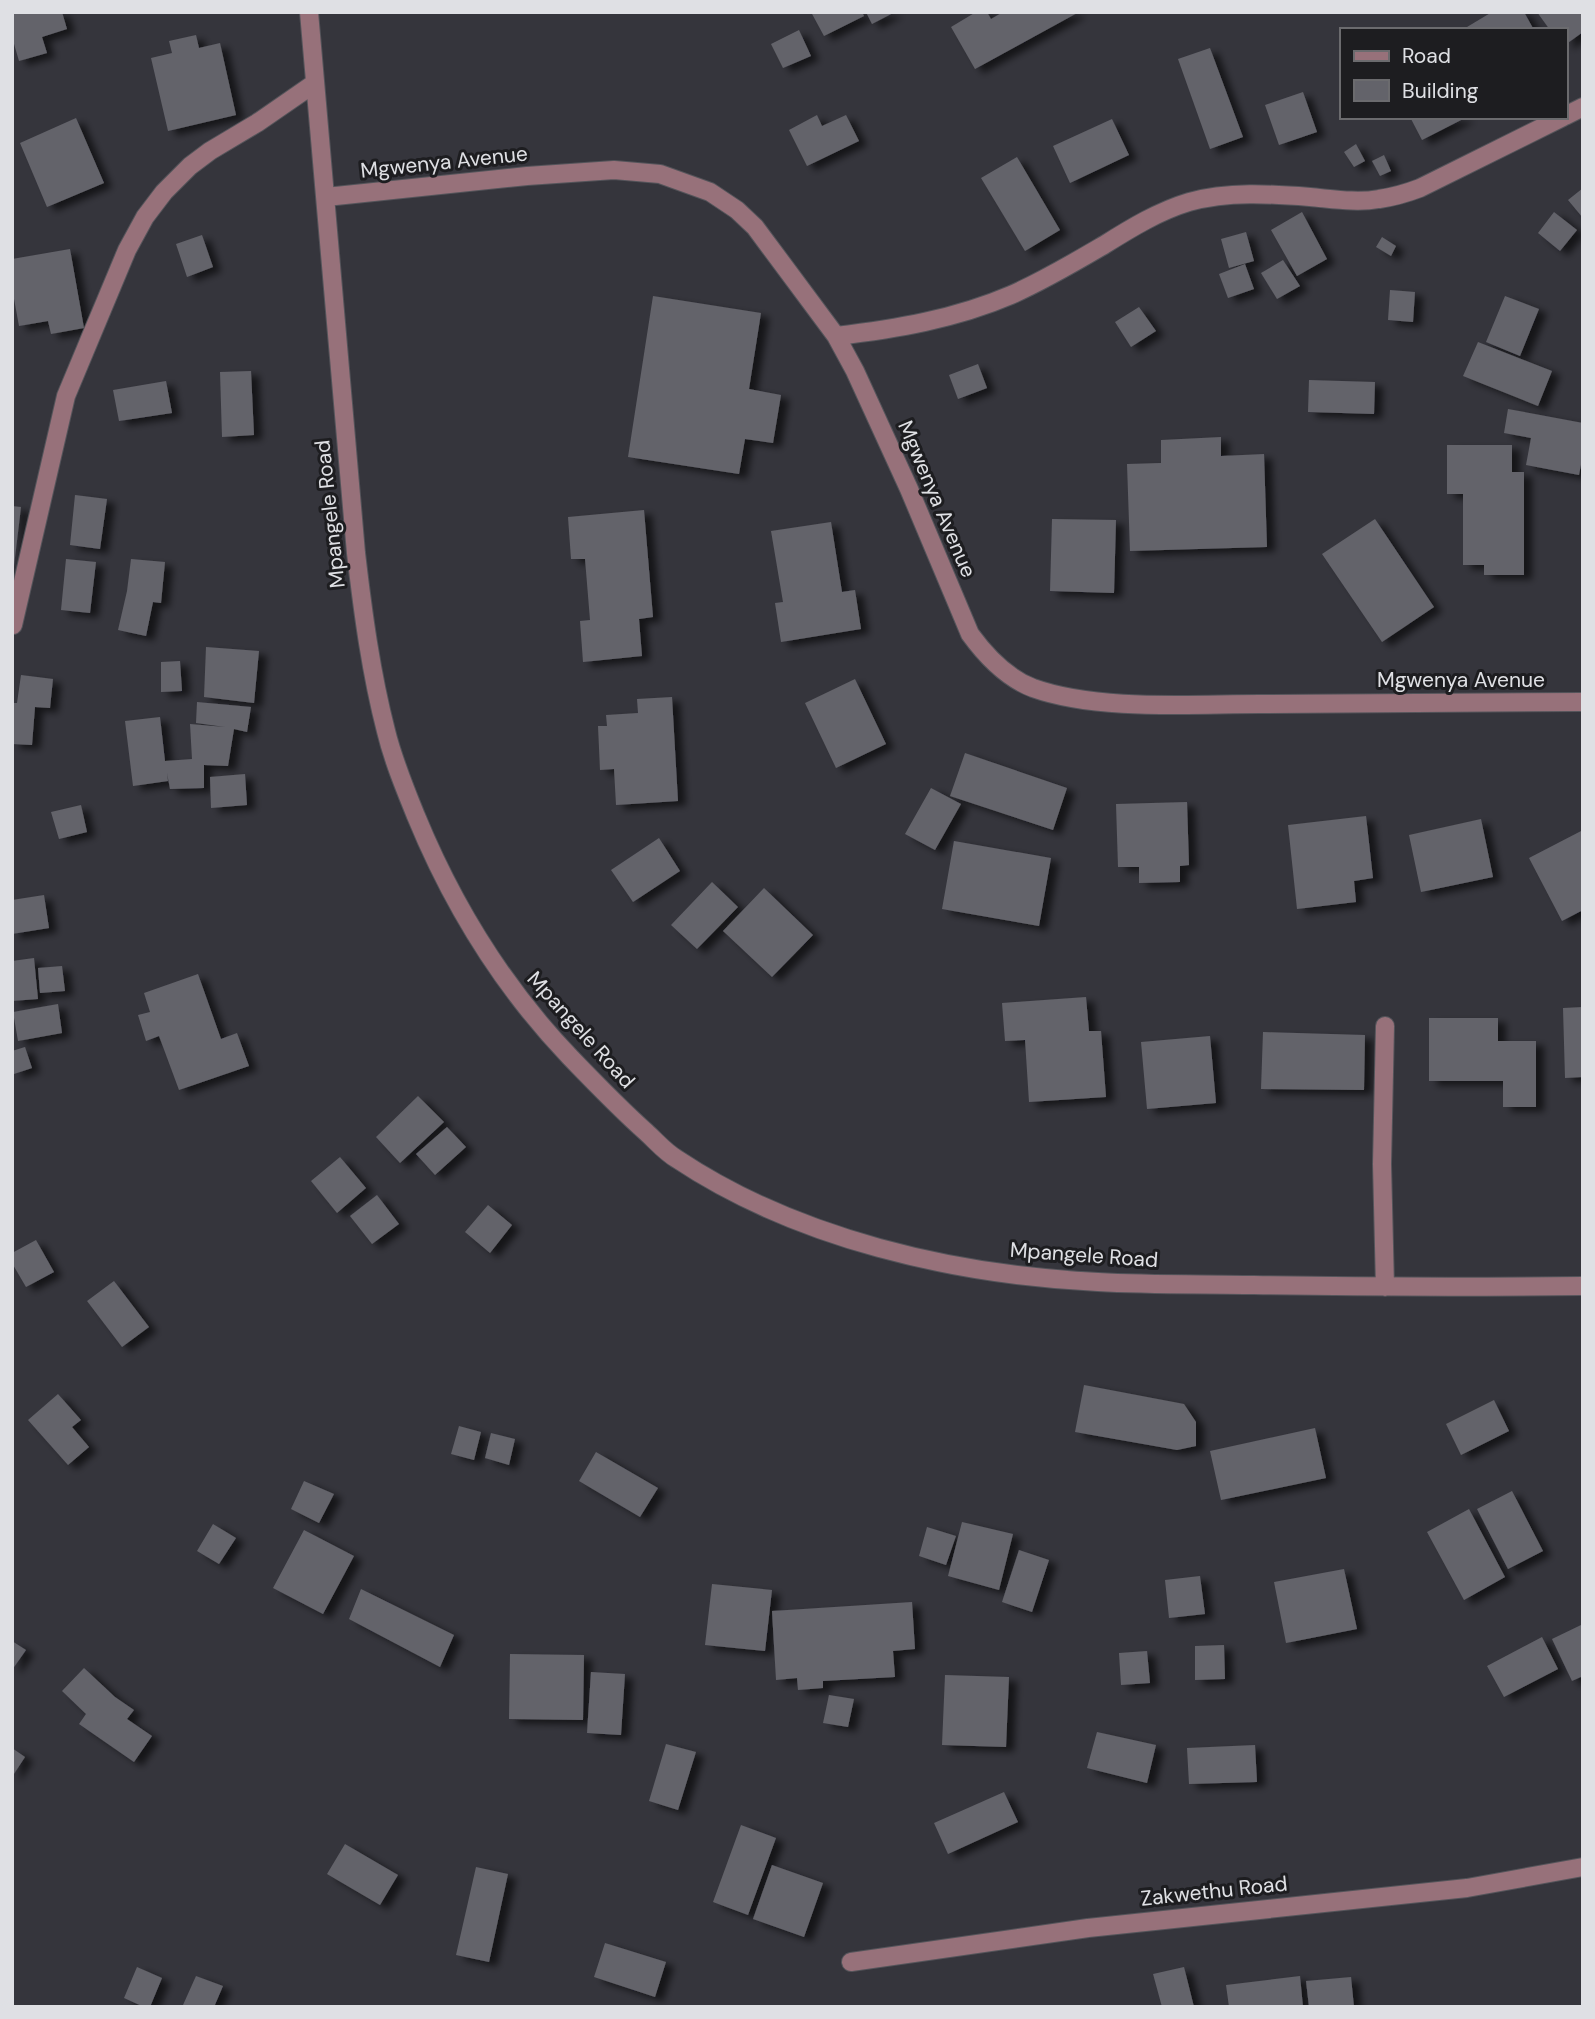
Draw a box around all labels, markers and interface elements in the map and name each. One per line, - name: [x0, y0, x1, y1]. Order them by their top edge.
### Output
- legend: [1340, 28, 1567, 119]
- text: Road: [1402, 42, 1451, 70]
- text: Building: [1402, 77, 1479, 105]
- street label: Mgwenya Avenue: [359, 139, 529, 185]
- street label: Mgwenya Avenue: [891, 416, 983, 582]
- street label: Mpangele Road: [308, 439, 352, 589]
- street label: Mgwenya Avenue: [1377, 666, 1545, 694]
- street label: Mpangele Road: [521, 965, 641, 1095]
- street label: Mpangele Road: [1009, 1236, 1159, 1274]
- street label: Zakwethu Road: [1139, 1869, 1289, 1913]

